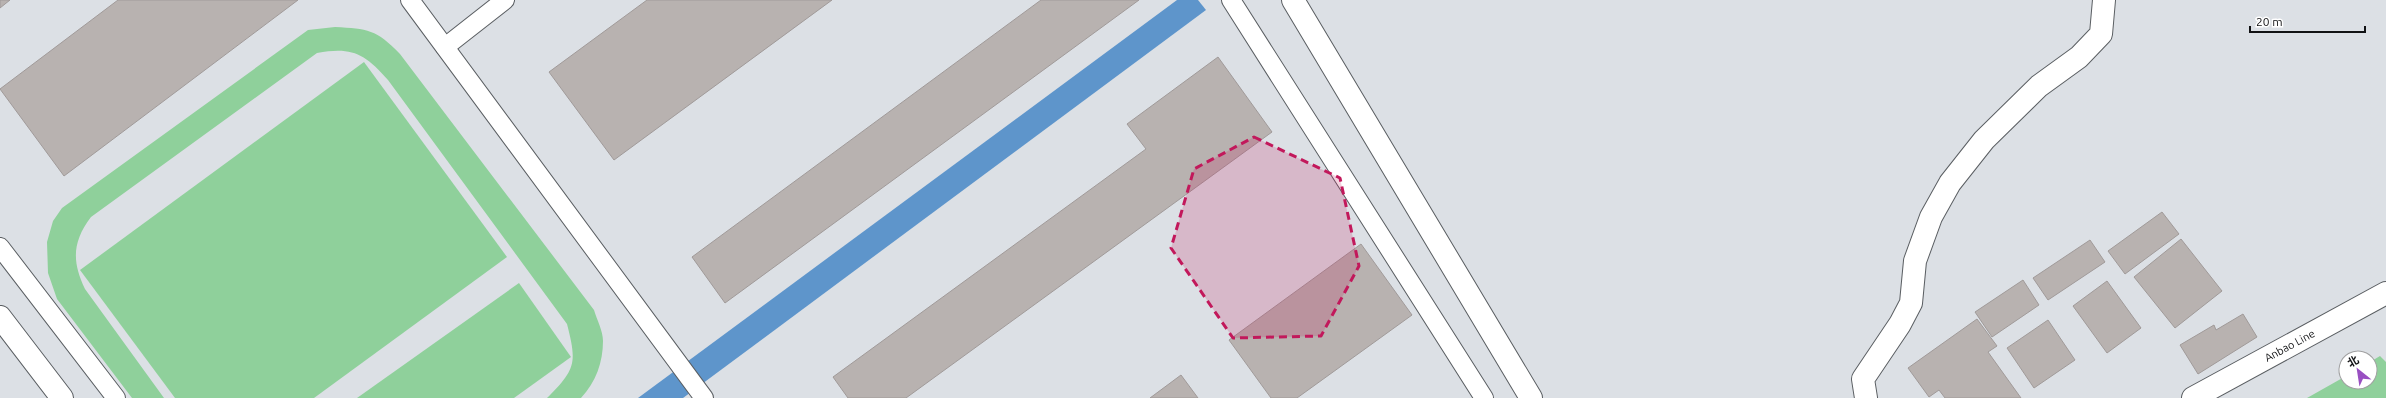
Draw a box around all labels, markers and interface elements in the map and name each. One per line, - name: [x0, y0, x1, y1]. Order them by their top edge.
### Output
- scale bar: [2250, 8, 2365, 34]
- text: 20 m: [2256, 15, 2283, 28]
- street label: Anbao Line: [2263, 327, 2317, 364]
- north arrow: [2338, 350, 2378, 390]
- text: 北: [2345, 353, 2361, 369]

